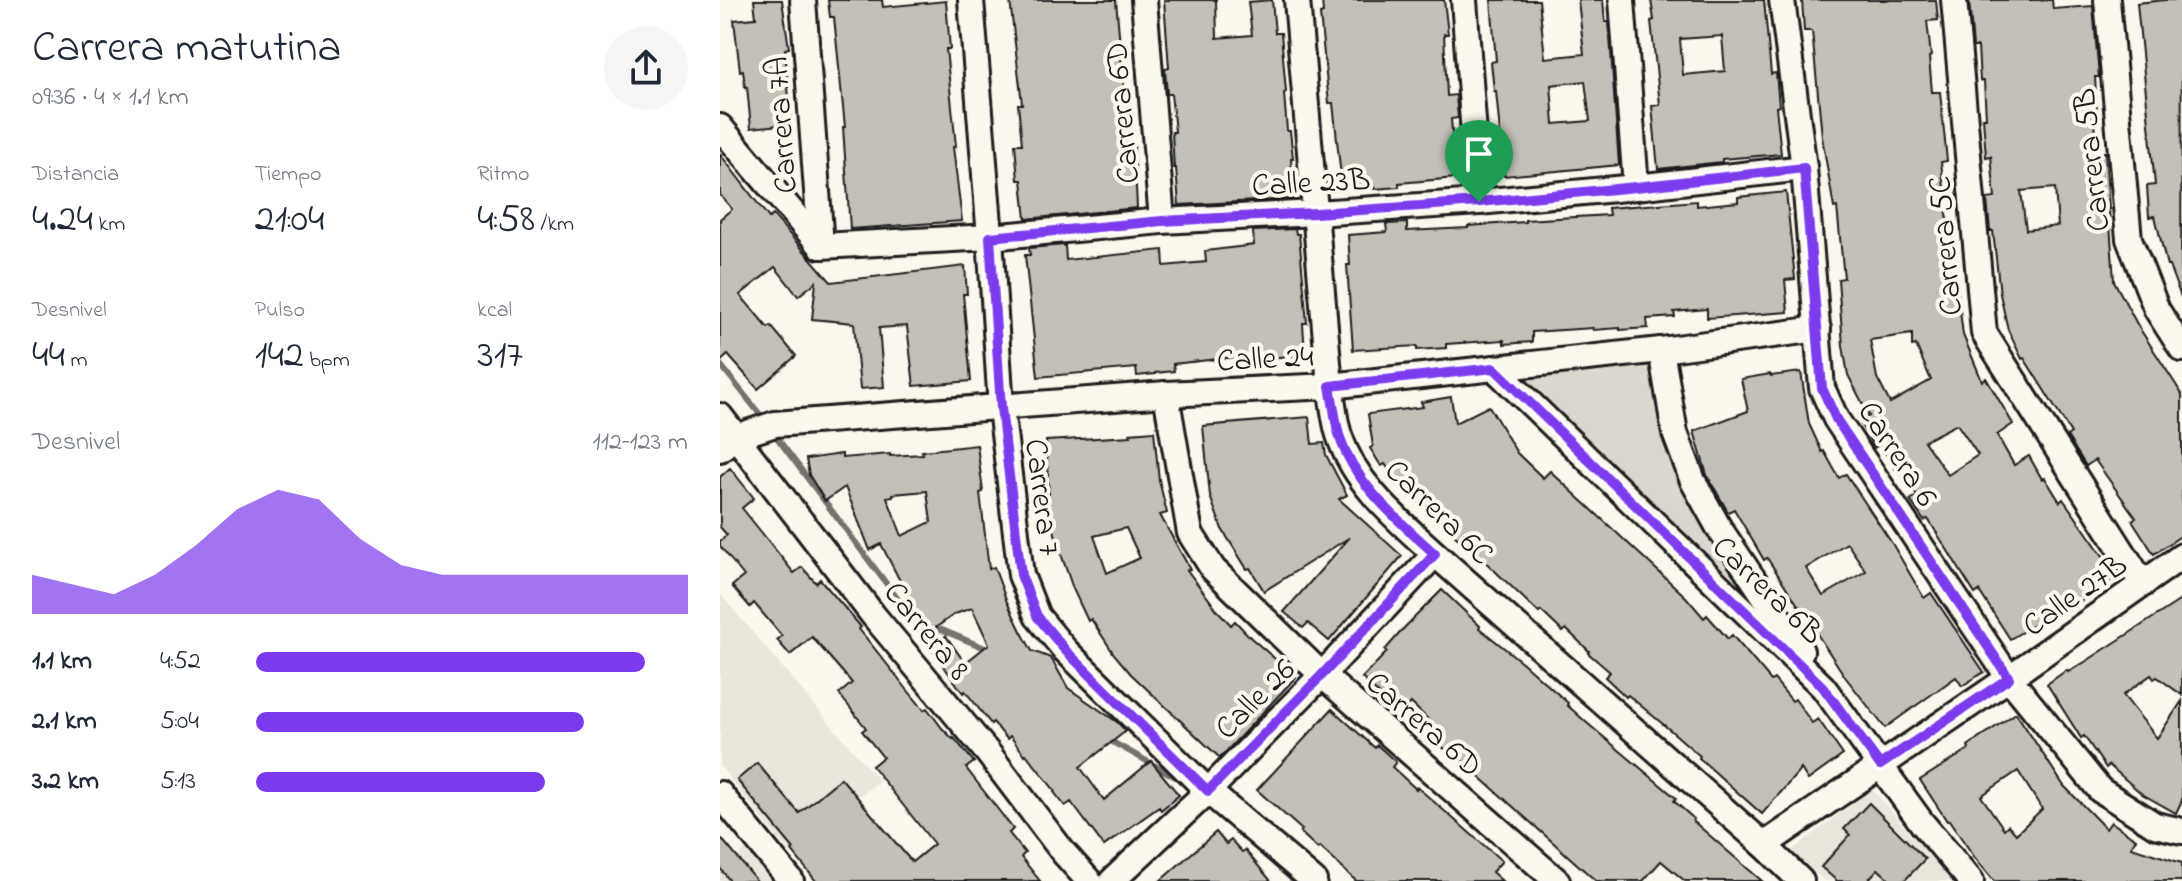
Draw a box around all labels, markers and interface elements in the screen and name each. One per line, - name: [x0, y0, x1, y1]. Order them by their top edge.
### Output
- text: Carrera matutina: [32, 17, 341, 81]
- button: share: [604, 26, 688, 110]
- street label: Carrera 6D: [1095, 40, 1154, 185]
- street label: Carrera 7A: [755, 55, 812, 195]
- text: 09:36 · 4 × 1.1 km: [32, 79, 189, 117]
- street label: Carrera 5B: [2063, 86, 2124, 234]
- pin: [1445, 120, 1513, 202]
- icon: arrive: [1457, 132, 1501, 176]
- street label: Calle 23B: [1251, 158, 1372, 211]
- text: Distancia: [32, 159, 119, 191]
- text: Tiempo: [255, 159, 322, 191]
- text: Ritmo: [477, 159, 529, 191]
- street label: Carrera 5C: [1918, 174, 1977, 318]
- text: 4.24: [32, 191, 93, 250]
- text: 21:04: [255, 191, 324, 250]
- text: 4:58: [477, 191, 535, 250]
- text: km: [93, 209, 125, 241]
- text: /km: [535, 209, 574, 241]
- text: Desnivel: [32, 295, 107, 327]
- text: Pulso: [255, 295, 305, 327]
- text: kcal: [477, 295, 512, 327]
- text: 44: [32, 327, 65, 386]
- text: 142: [255, 327, 304, 386]
- text: 317: [477, 327, 523, 386]
- street label: Calle 24: [1216, 334, 1315, 387]
- text: m: [65, 345, 88, 377]
- text: bpm: [304, 345, 350, 377]
- street label: Carrera 6: [1844, 392, 1948, 517]
- text: Desnivel: [32, 424, 120, 462]
- text: 112–123 m: [592, 424, 688, 462]
- street label: Carrera 7: [1010, 436, 1071, 559]
- street label: Carrera 6C: [1372, 449, 1503, 578]
- street label: Carrera 6B: [1700, 526, 1833, 657]
- street label: Calle 27B: [2014, 544, 2138, 650]
- street label: Carrera 8: [870, 572, 980, 692]
- text: 1.1 km: [32, 643, 92, 681]
- text: 4:52: [160, 643, 201, 681]
- street label: Calle 26: [1205, 649, 1308, 752]
- street label: Carrera 6D: [1354, 661, 1492, 790]
- text: 2.1 km: [32, 703, 97, 741]
- text: 5:04: [160, 703, 199, 741]
- text: 3.2 km: [32, 763, 99, 801]
- text: 5:13: [160, 763, 196, 801]

